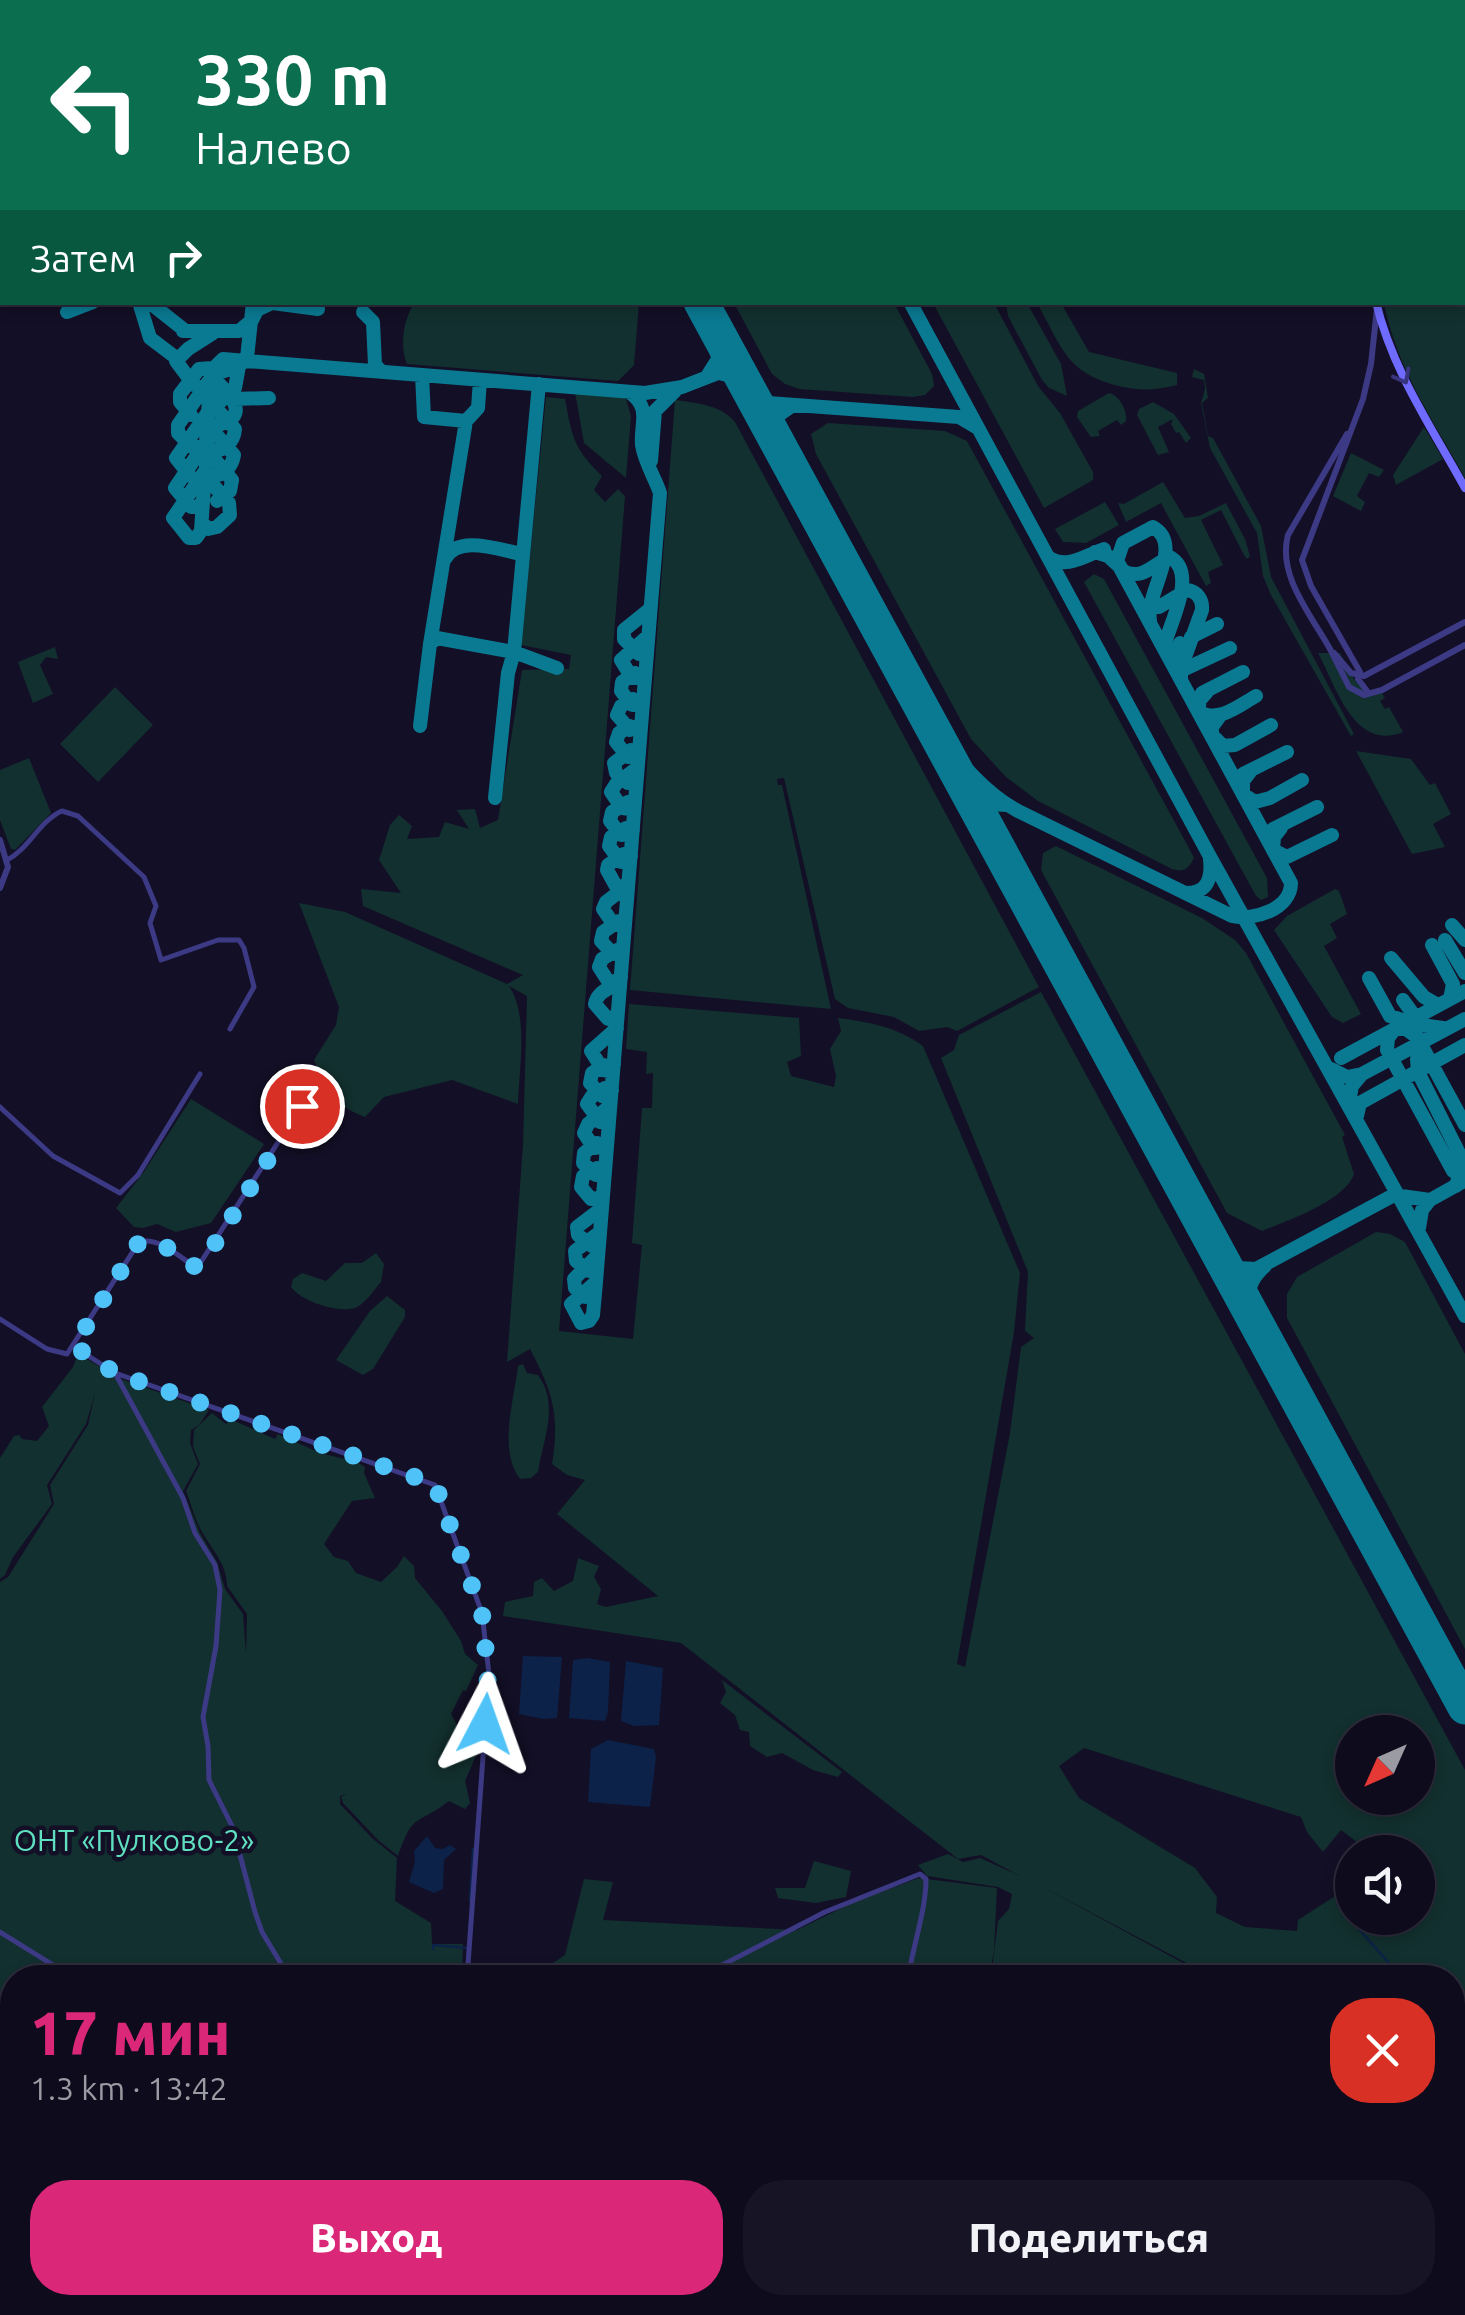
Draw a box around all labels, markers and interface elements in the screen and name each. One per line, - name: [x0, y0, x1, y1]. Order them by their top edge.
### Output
- icon: left: [30, 40, 160, 170]
- text: 330 m: [195, 40, 390, 118]
- text: Налево: [195, 122, 352, 173]
- icon: right: [156, 230, 211, 285]
- text: Затем: [30, 237, 136, 279]
- one-way arrow: [1391, 366, 1411, 384]
- pin: [260, 1064, 345, 1149]
- icon: arrive: [275, 1079, 330, 1134]
- position arrow: [433, 1672, 537, 1776]
- north arrow: [1335, 1715, 1435, 1815]
- map controls: [1335, 1715, 1435, 1935]
- park label: ОНТ «Пулково-2»: [14, 1823, 254, 1857]
- button: sound: [1335, 1835, 1435, 1935]
- button: close: [1330, 1998, 1435, 2103]
- text: 17 мин: [30, 1999, 230, 2066]
- text: 1.3 km · 13:42: [30, 2070, 228, 2106]
- button: Выход: [30, 2180, 723, 2295]
- button: Поделиться: [743, 2180, 1435, 2295]

